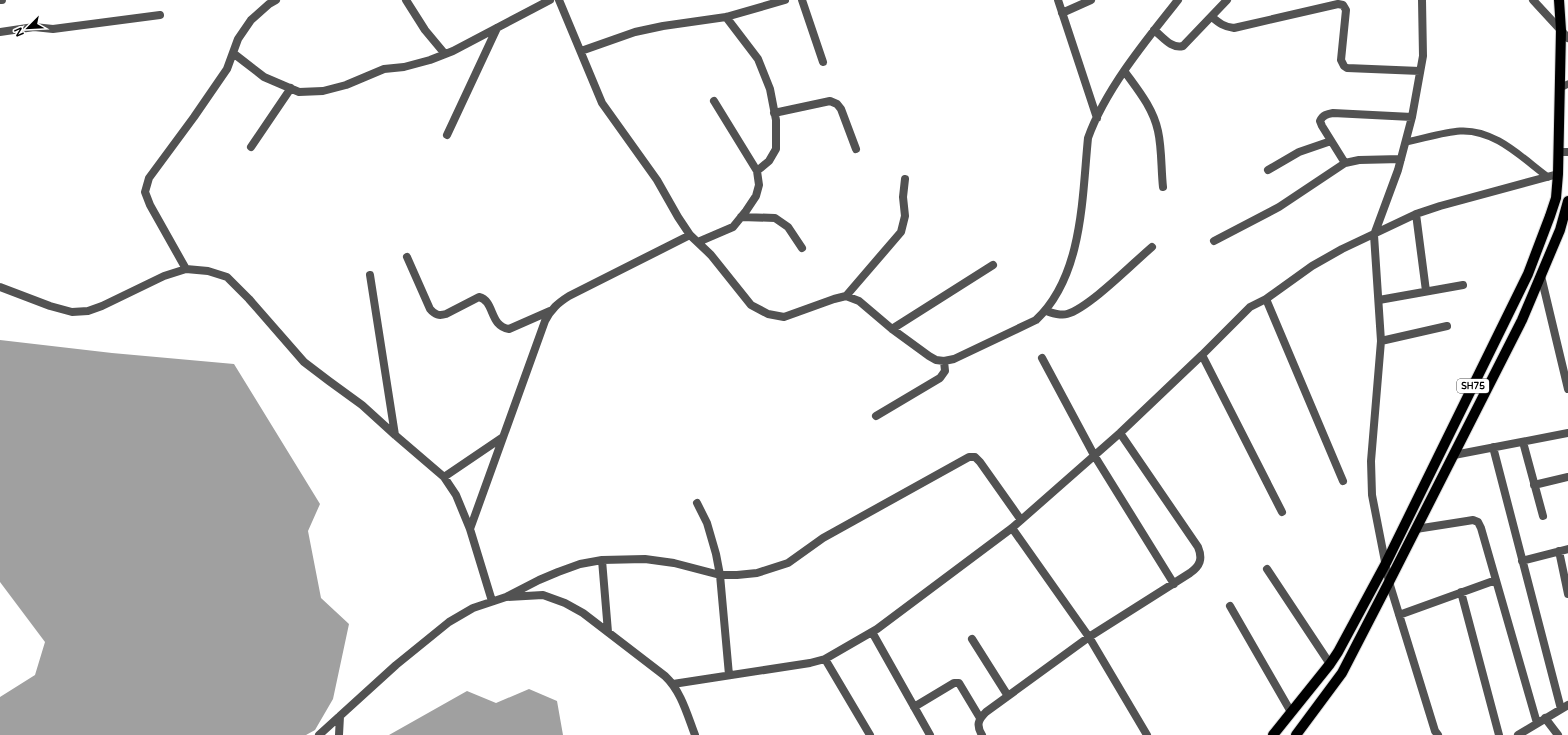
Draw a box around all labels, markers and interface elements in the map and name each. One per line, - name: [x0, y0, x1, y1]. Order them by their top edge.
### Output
- north arrow: [8, 8, 48, 48]
- text: N: [12, 25, 27, 39]
- road number: SH75: [1457, 379, 1489, 393]

